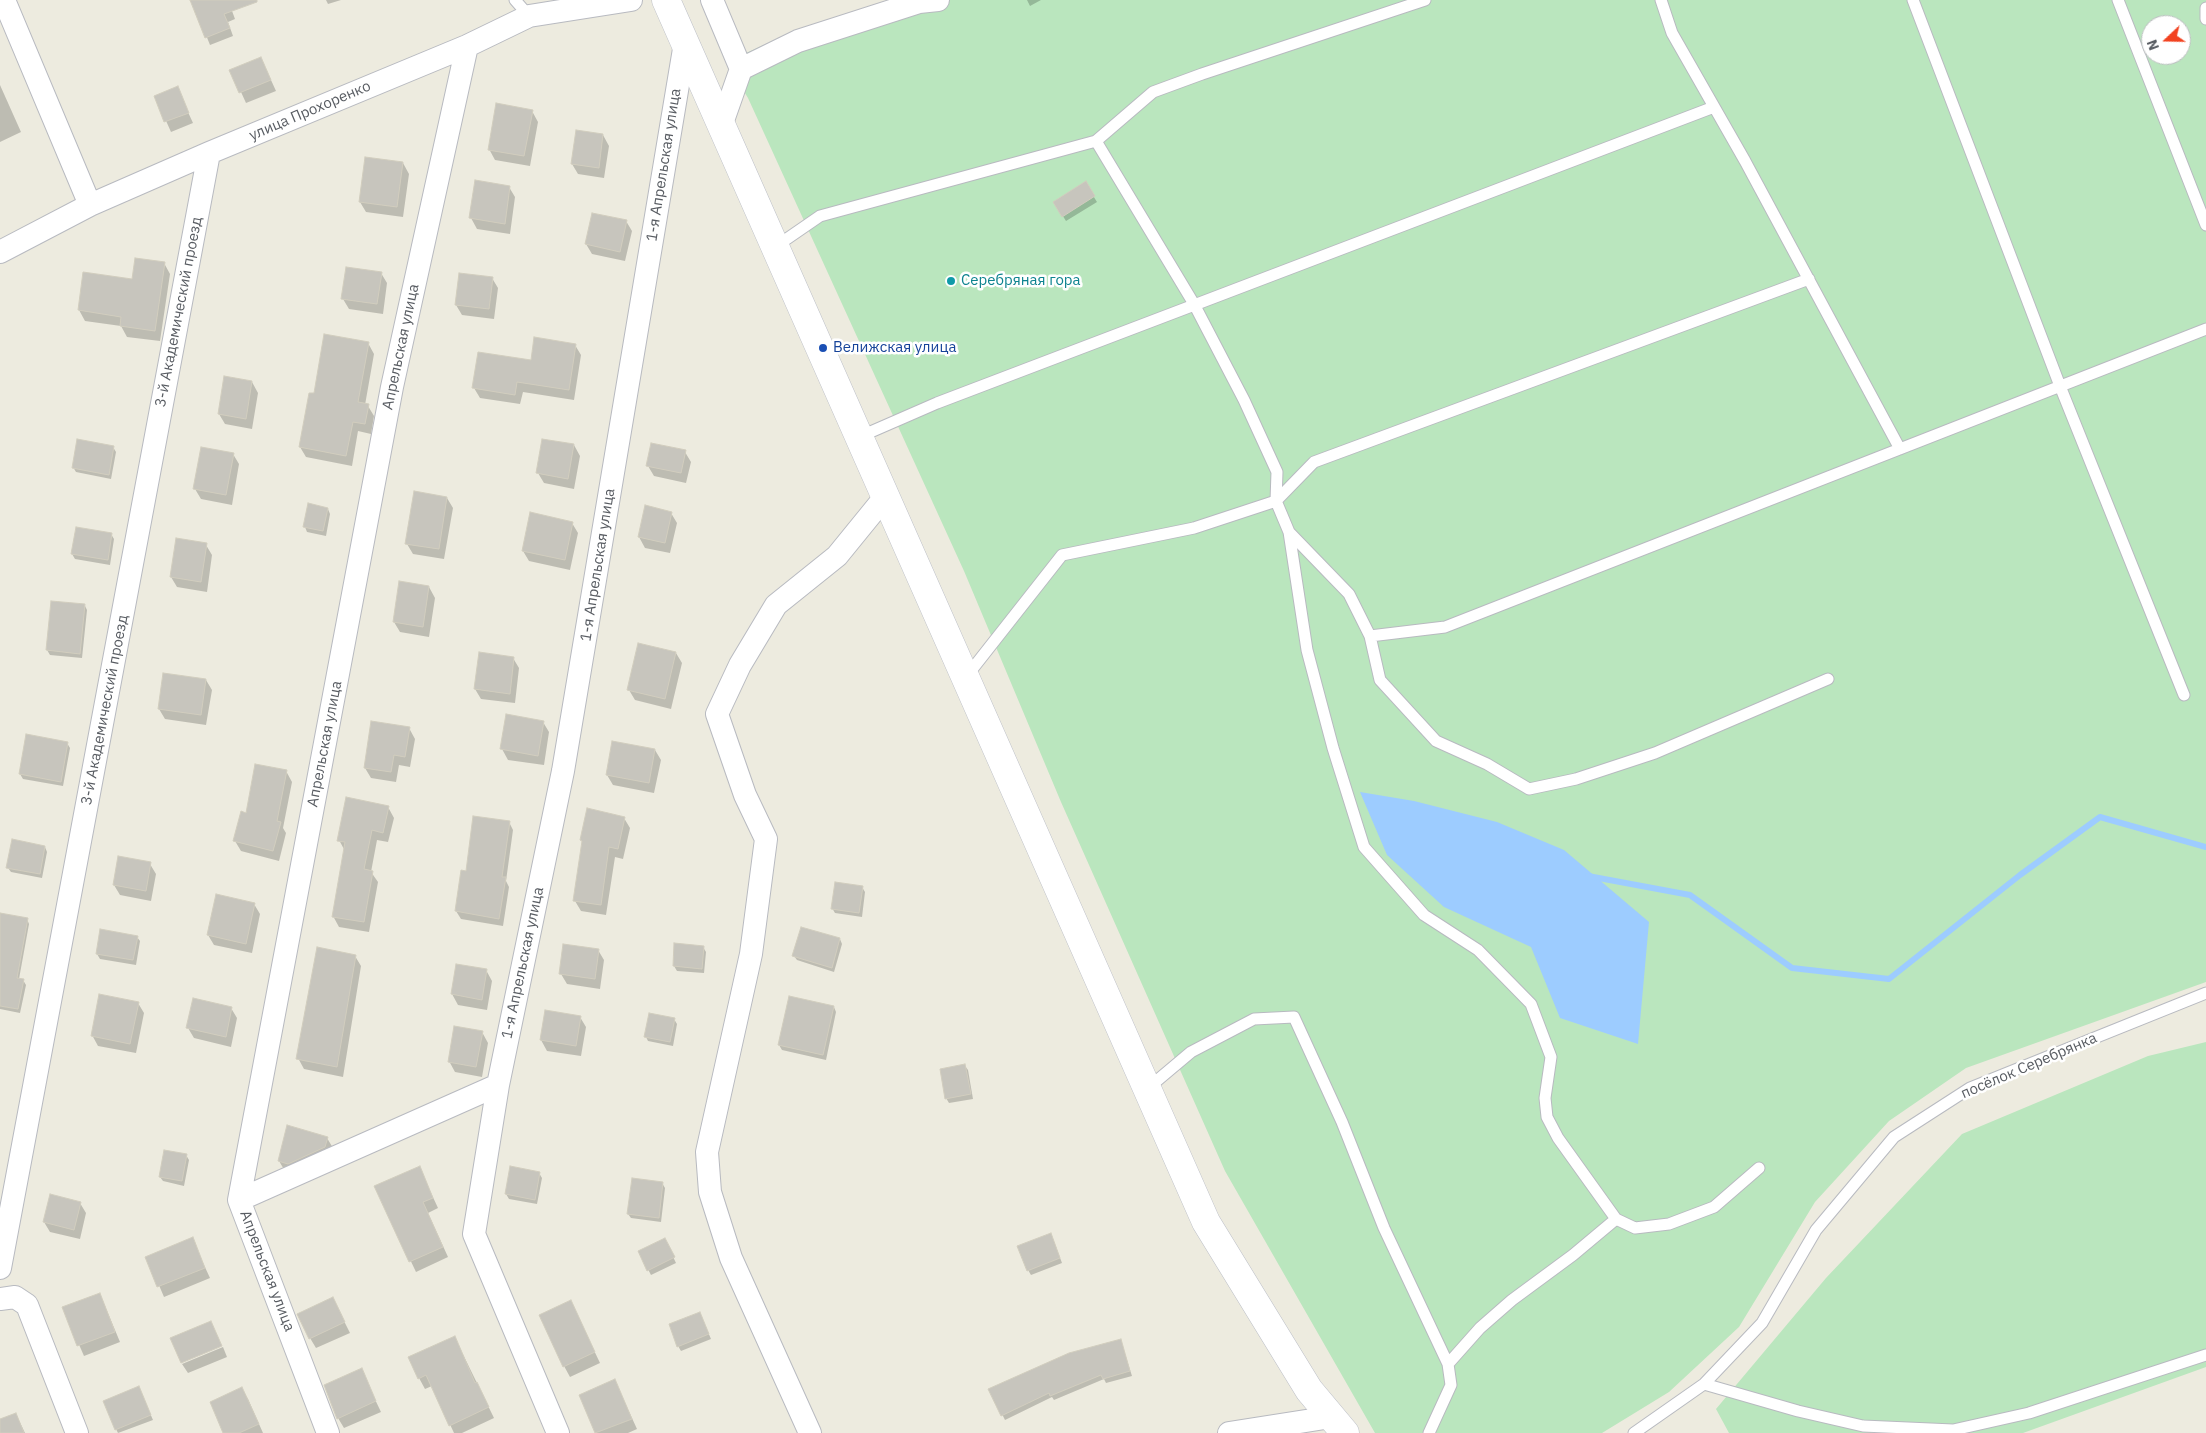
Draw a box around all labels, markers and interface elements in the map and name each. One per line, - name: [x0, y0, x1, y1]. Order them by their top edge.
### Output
- north arrow: [2141, 15, 2191, 65]
- text: N: [2143, 37, 2163, 53]
- street label: улица Прохоренко: [246, 77, 374, 145]
- street label: 1-я Апрельская улица: [643, 87, 685, 243]
- street label: 3-й Академический проезд: [152, 215, 206, 409]
- place label: Серебряная гора: [961, 272, 1080, 290]
- marker: Серебряная гора: [945, 275, 957, 287]
- street label: Апрельская улица: [379, 282, 423, 412]
- place label: Велижская улица: [833, 339, 956, 357]
- marker: Велижская улица: [817, 342, 829, 354]
- street label: 1-я Апрельская улица: [577, 487, 619, 643]
- street label: 3-й Академический проезд: [78, 613, 132, 807]
- street label: Апрельская улица: [304, 679, 346, 809]
- street label: 1-я Апрельская улица: [498, 885, 548, 1041]
- street label: посёлок Серебрянка: [1958, 1029, 2100, 1103]
- street label: Апрельская улица: [236, 1208, 298, 1334]

